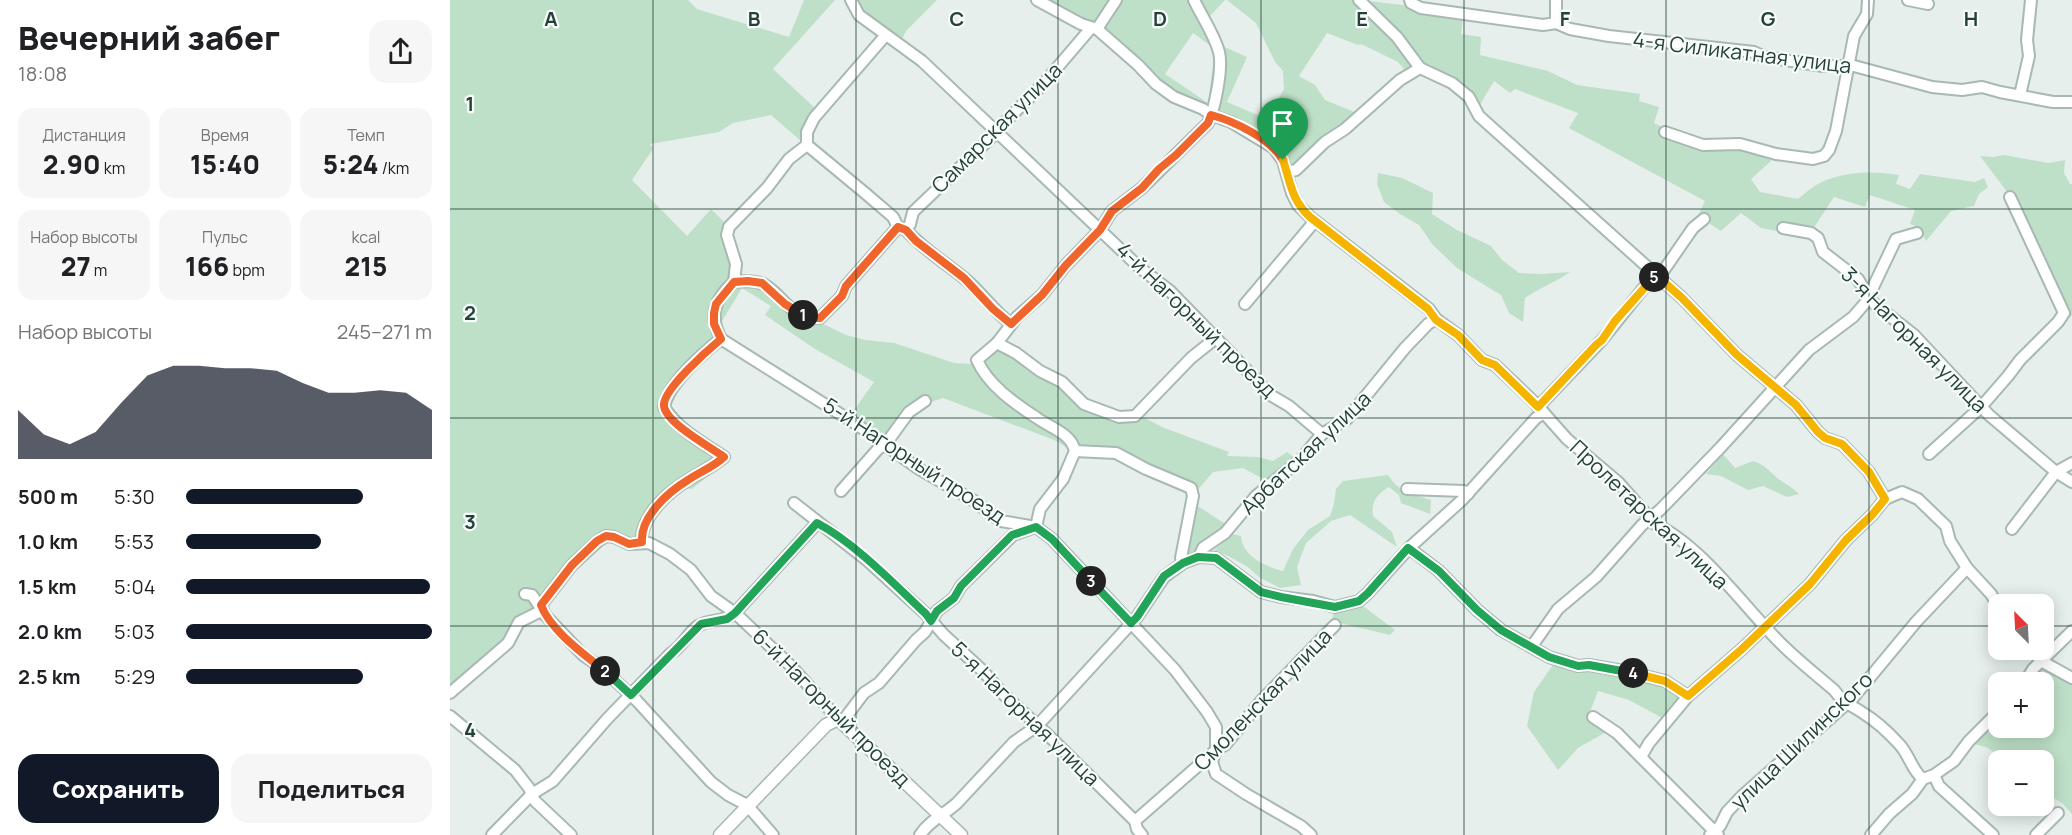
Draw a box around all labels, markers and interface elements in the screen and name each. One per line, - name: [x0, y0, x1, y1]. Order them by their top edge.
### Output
- text: A: [544, 5, 558, 32]
- text: B: [748, 5, 761, 32]
- text: C: [950, 5, 964, 32]
- text: D: [1153, 5, 1167, 32]
- text: E: [1356, 5, 1368, 32]
- text: F: [1560, 5, 1571, 32]
- text: G: [1761, 5, 1776, 32]
- text: H: [1964, 5, 1978, 32]
- text: Вечерний забег: [18, 15, 280, 60]
- button: share: [369, 20, 432, 83]
- street label: 4-я Силикатная улица: [1631, 25, 1853, 79]
- street label: Самарская улица: [925, 56, 1068, 199]
- text: 18:08: [18, 60, 67, 87]
- text: 1: [466, 90, 474, 117]
- pin: [1257, 98, 1308, 160]
- icon: arrive: [1266, 107, 1299, 140]
- text: Дистанция: [42, 124, 126, 146]
- text: Время: [201, 124, 249, 146]
- text: Темп: [347, 124, 385, 146]
- text: 2.90: [43, 146, 101, 182]
- text: 15:40: [190, 146, 260, 182]
- text: 5:24: [323, 146, 378, 182]
- text: km: [101, 157, 125, 179]
- text: /km: [378, 157, 409, 179]
- text: Набор высоты: [30, 226, 138, 248]
- text: Пульс: [202, 226, 248, 248]
- text: kcal: [351, 226, 381, 248]
- street label: 4-й Нагорный проезд: [1111, 235, 1283, 403]
- text: 27: [61, 248, 91, 284]
- text: 166: [185, 248, 229, 284]
- text: 215: [345, 248, 387, 284]
- text: m: [91, 259, 107, 281]
- text: bpm: [229, 259, 265, 281]
- street label: 3-я Нагорная улица: [1836, 260, 1994, 418]
- pin: 5: [1639, 262, 1669, 292]
- text: 5: [1649, 266, 1659, 288]
- text: 2: [464, 299, 476, 326]
- pin: 1: [788, 300, 818, 330]
- text: 1: [799, 304, 807, 326]
- text: Набор высоты: [18, 318, 152, 345]
- text: 245–271 m: [337, 318, 432, 345]
- street label: Арбатская улица: [1234, 384, 1377, 520]
- street label: 5-й Нагорный проезд: [818, 391, 1011, 530]
- street label: Пролетарская улица: [1565, 434, 1735, 595]
- text: 500 m: [18, 483, 78, 510]
- text: 5:30: [114, 483, 155, 510]
- text: 3: [464, 508, 476, 535]
- text: 1.0 km: [18, 528, 78, 555]
- text: 5:53: [114, 528, 154, 555]
- pin: 3: [1076, 566, 1106, 596]
- text: 3: [1086, 570, 1096, 592]
- text: 1.5 km: [18, 573, 77, 600]
- text: 5:04: [114, 573, 156, 600]
- north arrow: [1988, 594, 2054, 660]
- map controls: [1988, 594, 2054, 816]
- text: 2.0 km: [18, 618, 82, 645]
- text: 5:03: [114, 618, 155, 645]
- street label: 6-й Нагорный проезд: [747, 622, 917, 792]
- street label: Смоленская улица: [1187, 622, 1338, 776]
- street label: 5-я Нагорная улица: [945, 635, 1106, 792]
- pin: 2: [590, 656, 620, 686]
- pin: 4: [1618, 658, 1648, 688]
- text: 2: [600, 660, 610, 682]
- text: 4: [1628, 662, 1638, 684]
- text: 2.5 km: [18, 663, 80, 690]
- text: 5:29: [114, 663, 155, 690]
- street label: улица Шилинского: [1724, 665, 1878, 815]
- button: +: [1988, 672, 2054, 738]
- text: 4: [464, 716, 476, 743]
- button: −: [1988, 750, 2054, 816]
- button: Сохранить: [18, 754, 219, 823]
- button: Поделиться: [231, 754, 432, 823]

